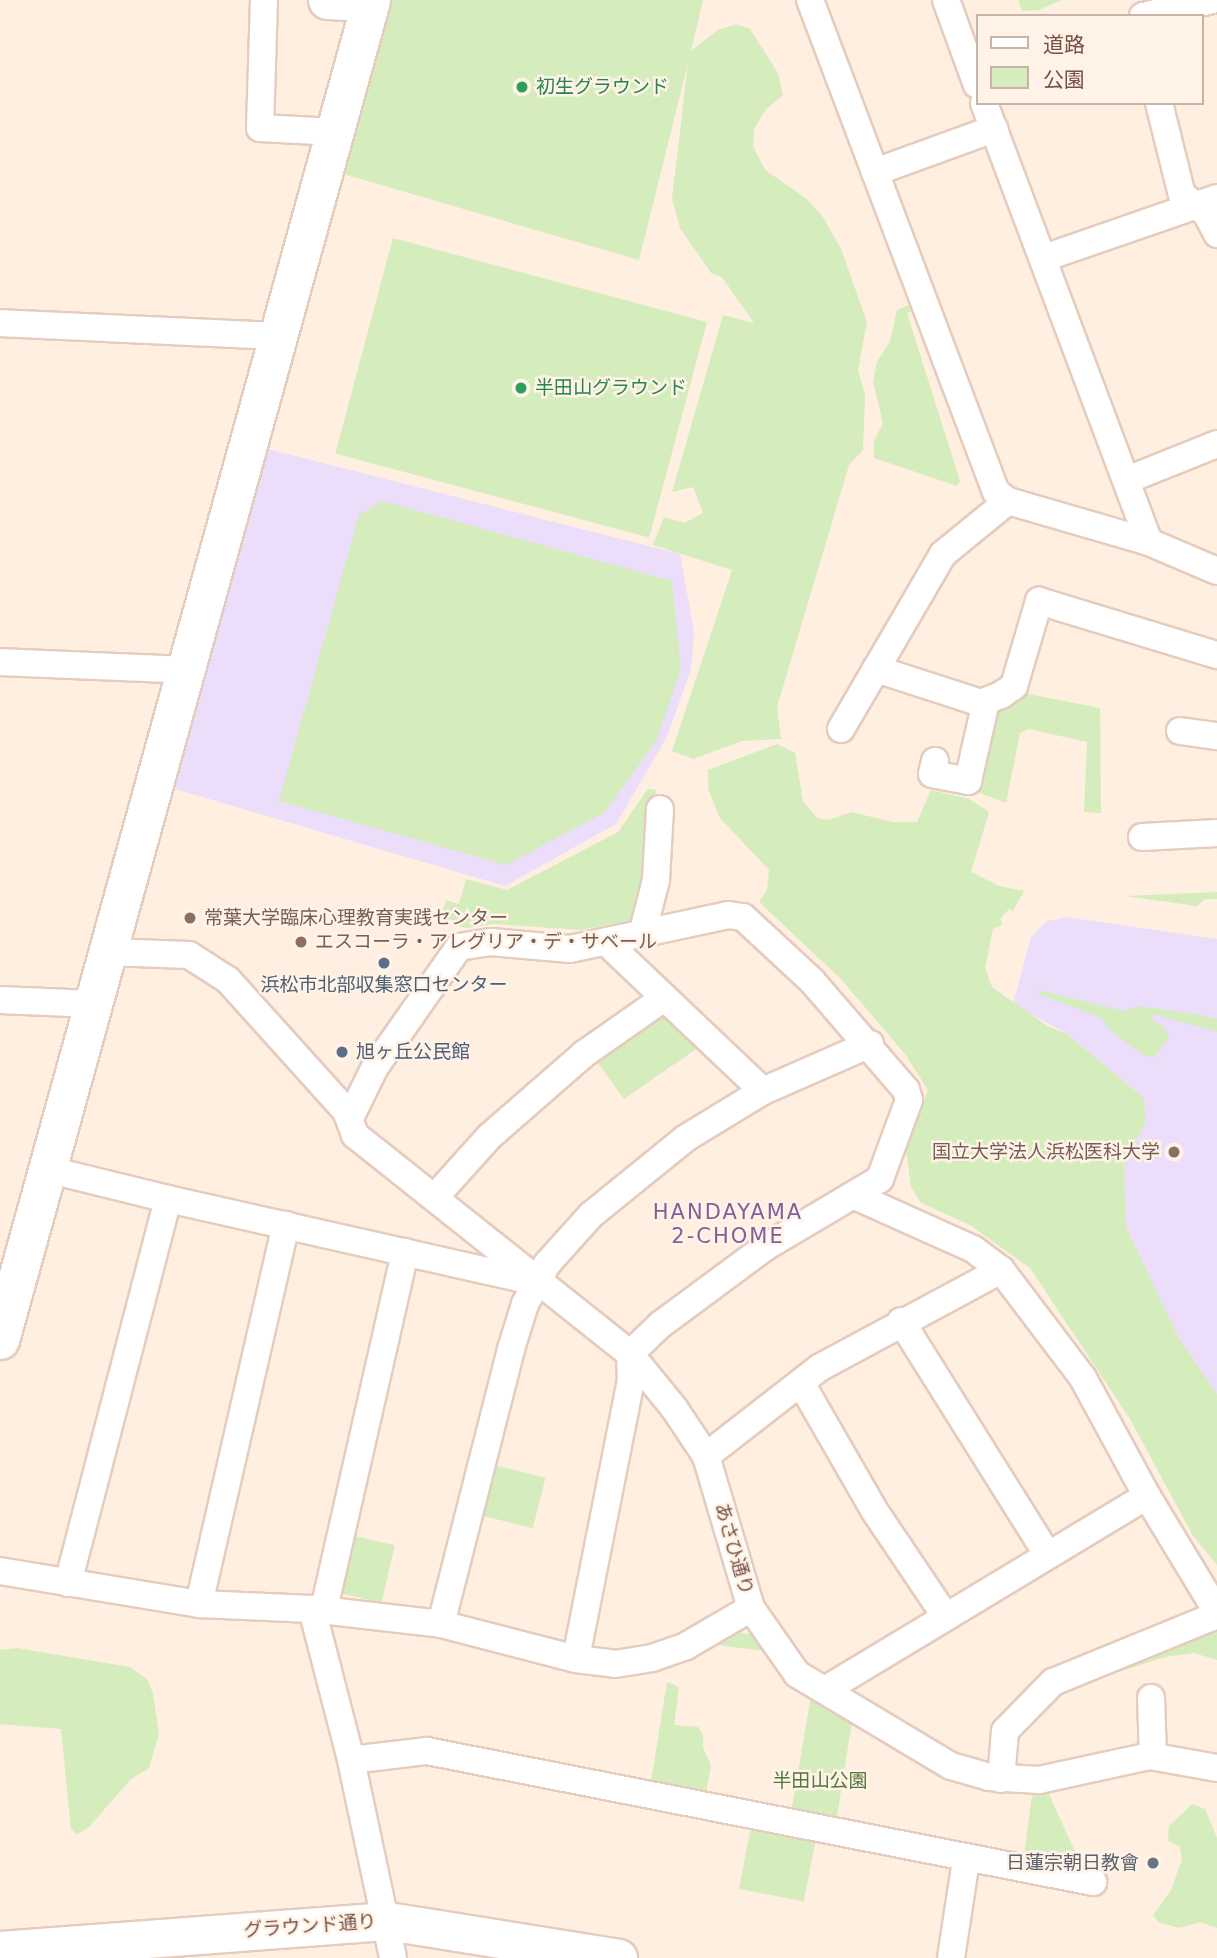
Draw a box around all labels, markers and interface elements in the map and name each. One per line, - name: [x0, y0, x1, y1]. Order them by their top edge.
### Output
- legend: [976, 14, 1203, 105]
- text: 道路: [1043, 33, 1085, 57]
- text: 公園: [1043, 68, 1085, 92]
- place label: 初生グラウンド: [536, 76, 669, 98]
- marker: 初生グラウンド: [514, 79, 530, 95]
- place label: 半田山グラウンド: [535, 377, 687, 399]
- marker: 半田山グラウンド: [513, 380, 529, 396]
- place label: 常葉大学臨床心理教育実践センター: [204, 907, 508, 929]
- marker: 常葉大学臨床心理教育実践センター: [182, 910, 198, 926]
- place label: エスコーラ・アレグリア・デ・サベール: [315, 931, 657, 953]
- marker: エスコーラ・アレグリア・デ・サベール: [293, 934, 309, 950]
- marker: 浜松市北部収集窓口センター: [376, 955, 392, 971]
- place label: 浜松市北部収集窓口センター: [261, 974, 507, 996]
- place label: 旭ヶ丘公民館: [356, 1041, 470, 1063]
- marker: 旭ヶ丘公民館: [334, 1044, 350, 1060]
- place label: 国立大学法人浜松医科大学: [932, 1141, 1160, 1163]
- marker: 国立大学法人浜松医科大学: [1166, 1144, 1182, 1160]
- district label: HANDAYAMA 2-CHOME: [654, 1199, 802, 1249]
- street label: あさひ通り: [710, 1500, 758, 1598]
- park label: 半田山公園: [773, 1770, 867, 1792]
- place label: 日蓮宗朝日教會: [1006, 1852, 1139, 1874]
- marker: 日蓮宗朝日教會: [1145, 1855, 1161, 1871]
- street label: グラウンド通り: [243, 1910, 377, 1942]

